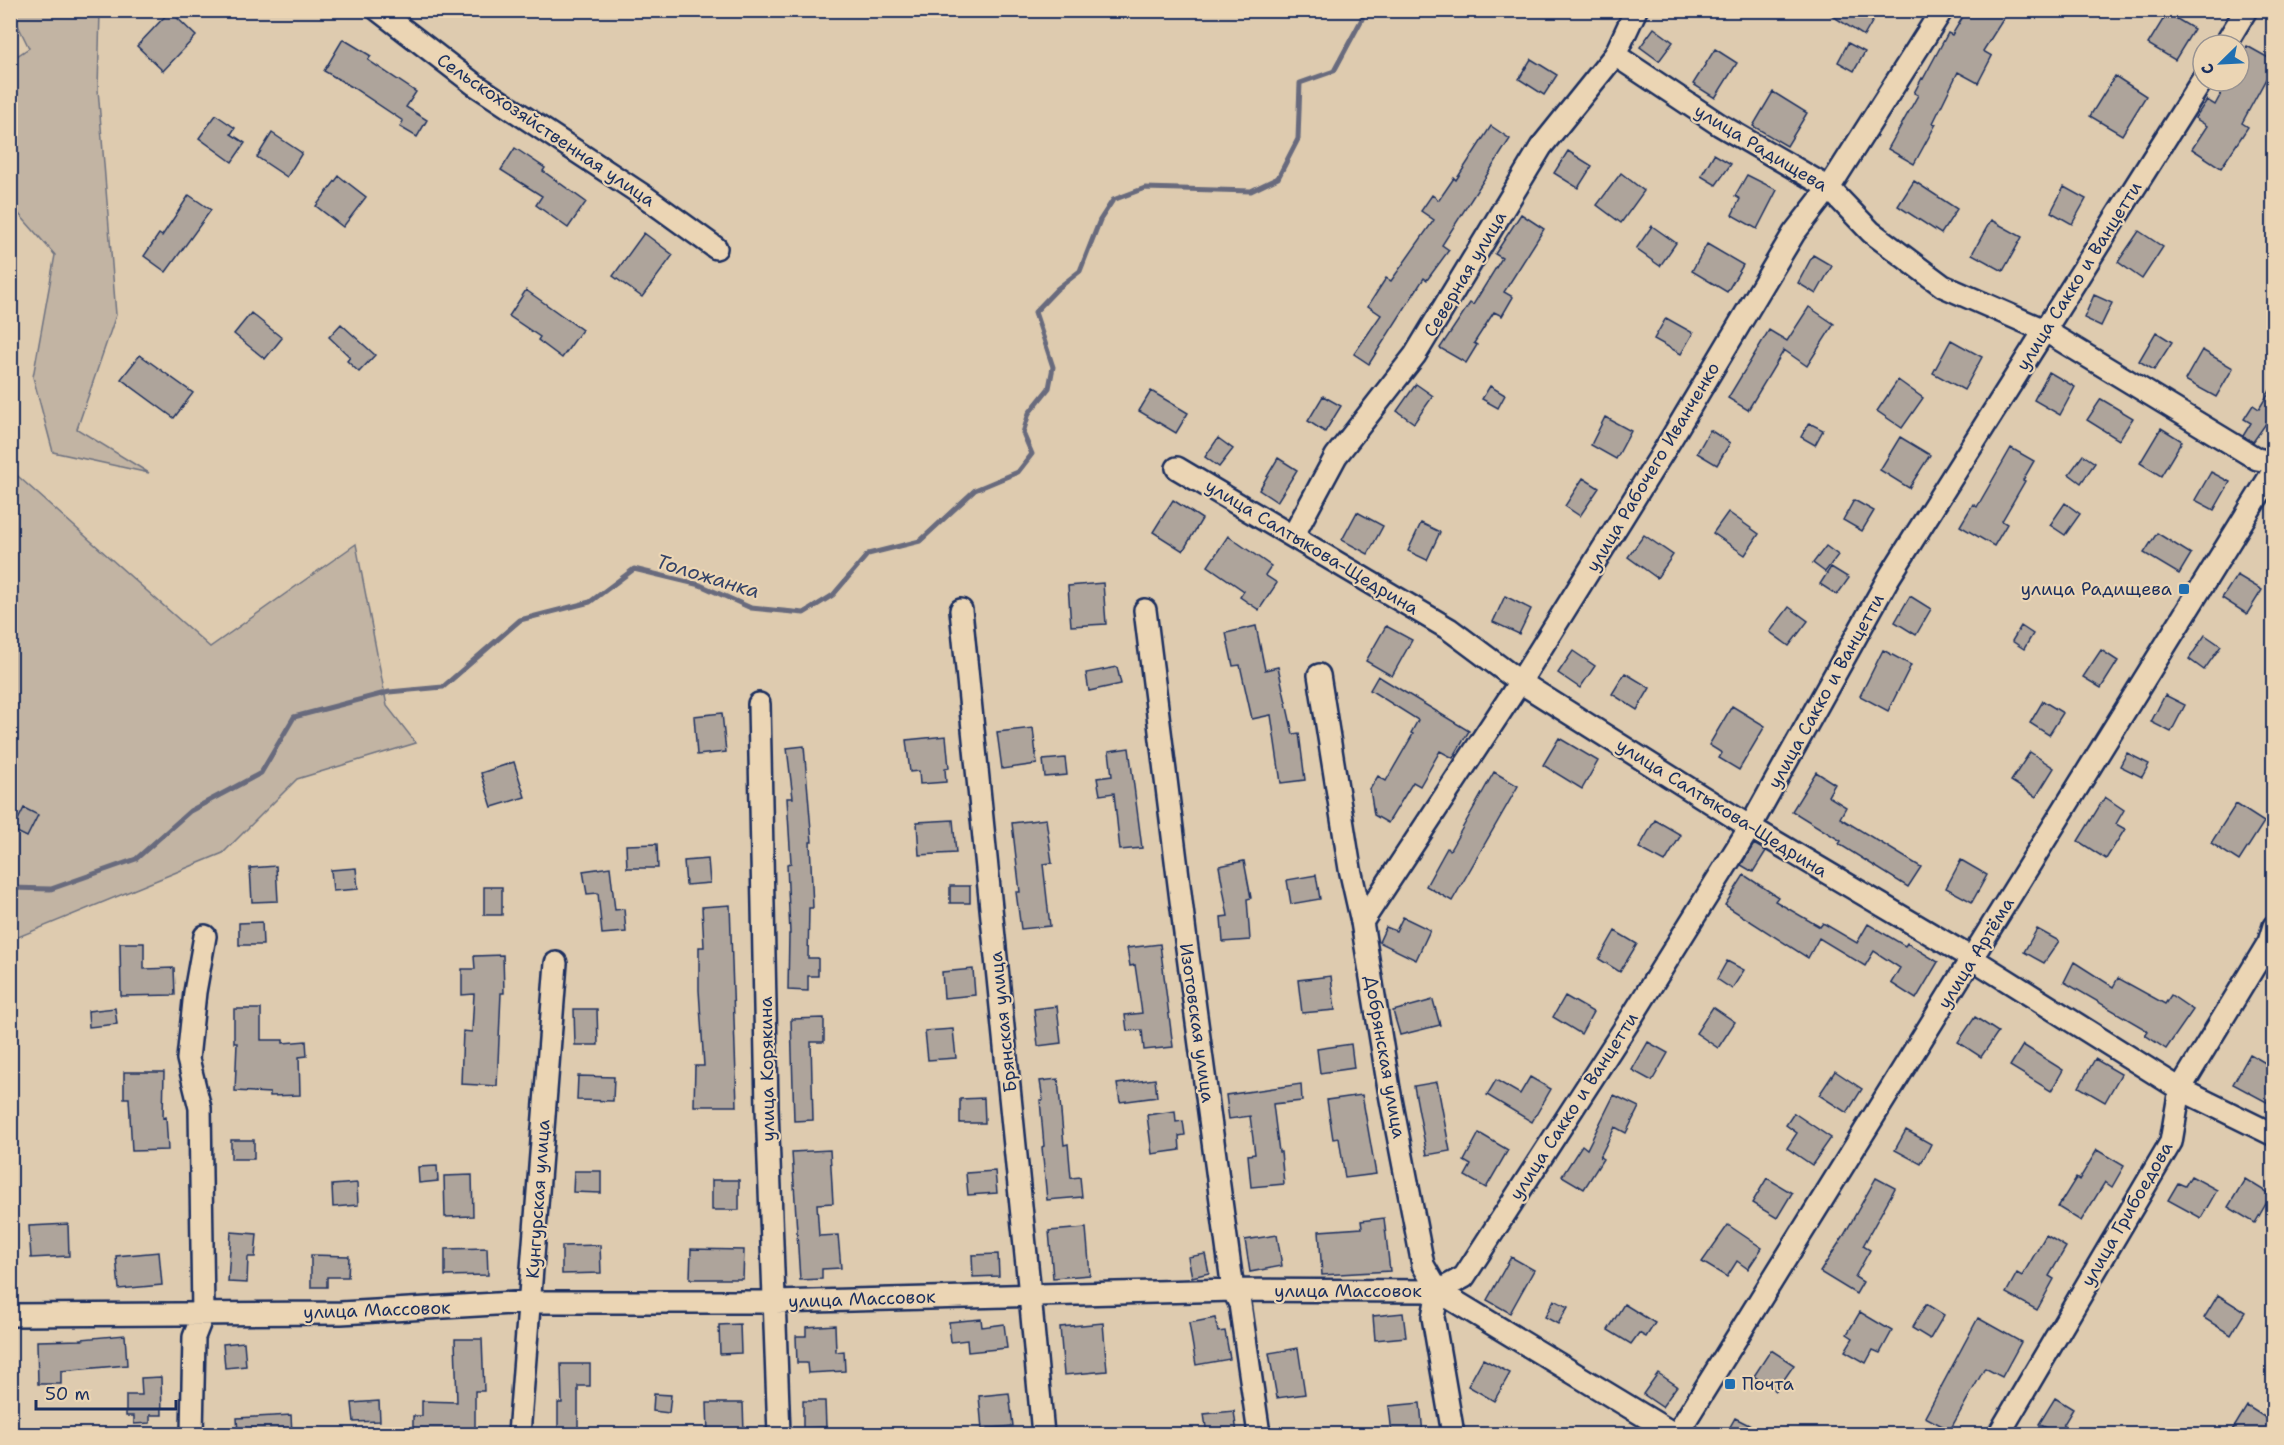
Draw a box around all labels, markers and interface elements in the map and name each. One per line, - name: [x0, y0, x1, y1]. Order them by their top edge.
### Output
- north arrow: [2191, 33, 2251, 93]
- street label: Сельскохозяйственная улица: [432, 48, 660, 212]
- text: С: [2196, 60, 2219, 78]
- street label: улица Радищева: [1690, 99, 1832, 197]
- street label: улица Сакко и Ванцетти: [2011, 177, 2147, 375]
- street label: Северная улица: [1418, 207, 1512, 341]
- street label: улица Рабочего Иванченко: [1581, 358, 1725, 576]
- street label: улица Салтыкова-Щедрина: [1201, 474, 1423, 620]
- water label: Толожанка: [653, 548, 763, 604]
- place label: улица Радищева: [2021, 577, 2172, 601]
- marker: улица Радищева: [2177, 582, 2191, 596]
- street label: улица Сакко и Ванцетти: [1762, 589, 1890, 793]
- street label: улица Салтыкова-Щедрина: [1612, 733, 1832, 883]
- street label: улица Артёма: [1932, 893, 2020, 1013]
- street label: Изотовская улица: [1174, 942, 1220, 1104]
- street label: Брянская улица: [984, 950, 1022, 1094]
- street label: Добрянская улица: [1359, 974, 1411, 1140]
- street label: улица Корякина: [754, 996, 780, 1142]
- street label: улица Сакко и Ванцетти: [1504, 1007, 1644, 1204]
- street label: Кунгурская улица: [520, 1119, 556, 1279]
- street label: улица Грибоедова: [2076, 1137, 2178, 1291]
- street label: улица Массовок: [1274, 1279, 1422, 1303]
- street label: улица Массовок: [788, 1284, 937, 1314]
- street label: улица Массовок: [303, 1295, 452, 1325]
- place label: Почта: [1742, 1372, 1794, 1396]
- scale bar: [36, 1373, 176, 1411]
- marker: Почта: [1723, 1377, 1737, 1391]
- text: 50 m: [45, 1382, 90, 1406]

